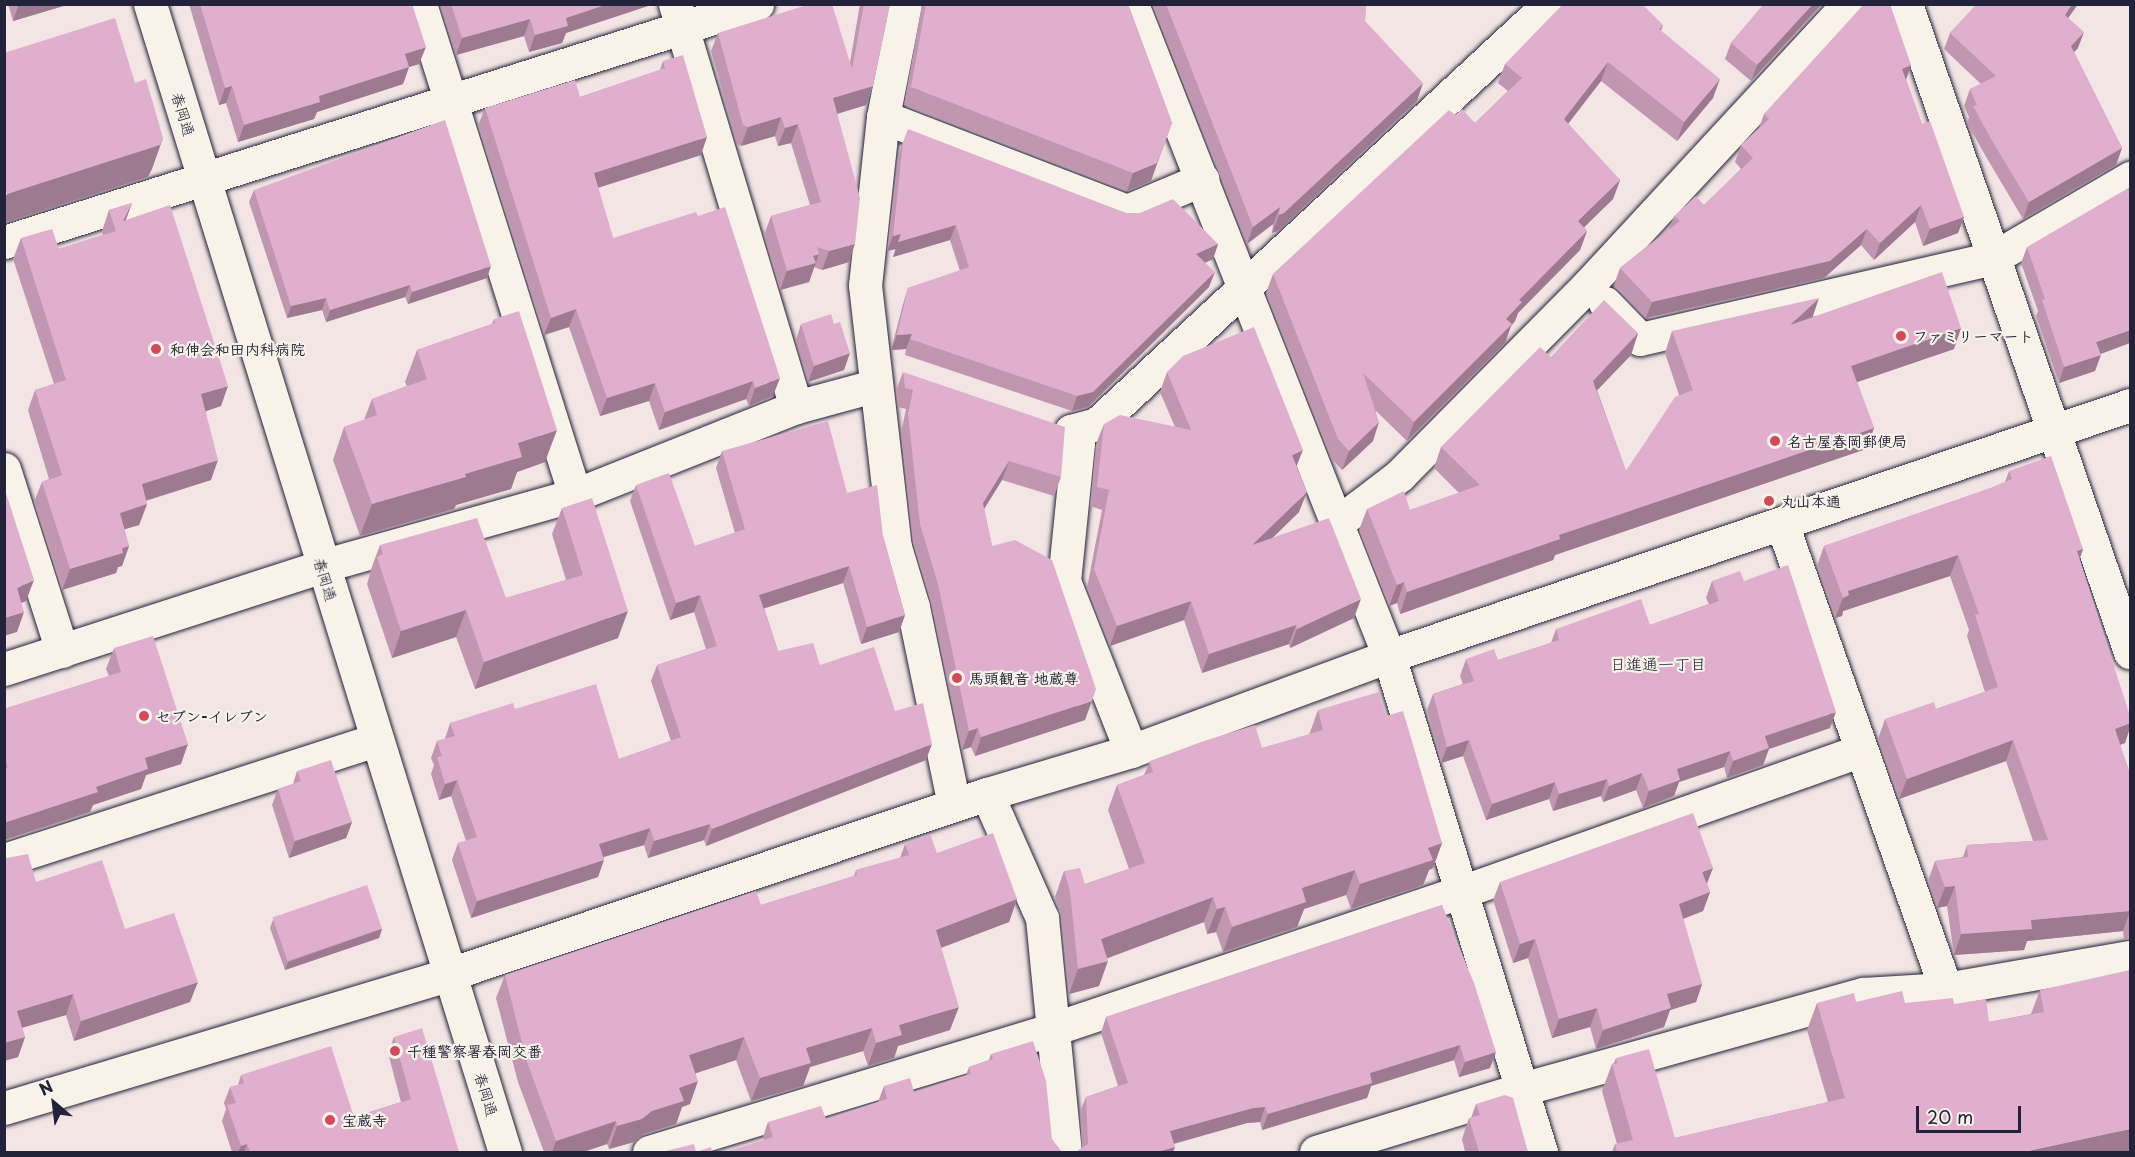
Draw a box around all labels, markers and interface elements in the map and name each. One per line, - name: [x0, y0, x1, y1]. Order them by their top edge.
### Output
- street label: 春岡通: [169, 90, 199, 138]
- place label: ファミリーマート: [1913, 327, 2033, 345]
- marker: ファミリーマート: [1894, 329, 1908, 343]
- marker: 和伸会和田内科病院: [147, 340, 165, 358]
- place label: 和伸会和田内科病院: [170, 340, 305, 358]
- place label: 名古屋春岡郵便局: [1787, 432, 1907, 450]
- marker: 名古屋春岡郵便局: [1768, 434, 1782, 448]
- place label: 丸山本通: [1781, 492, 1841, 510]
- marker: 丸山本通: [1762, 494, 1776, 508]
- street label: 春岡通: [311, 555, 341, 603]
- district label: 日進通一丁目: [1610, 653, 1706, 673]
- place label: 馬頭観音 地蔵尊: [969, 669, 1079, 687]
- marker: 馬頭観音 地蔵尊: [950, 671, 964, 685]
- place label: セブン-イレブン: [156, 707, 268, 725]
- marker: セブン-イレブン: [137, 709, 151, 723]
- place label: 千種警察署春岡交番: [407, 1042, 542, 1060]
- marker: 千種警察署春岡交番: [388, 1044, 402, 1058]
- street label: 春岡通: [472, 1070, 502, 1118]
- north arrow: [24, 1073, 84, 1133]
- text: N: [34, 1074, 57, 1101]
- scale bar: [1919, 1094, 2024, 1132]
- text: 20 m: [1927, 1103, 1973, 1130]
- place label: 宝蔵寺: [342, 1111, 387, 1129]
- marker: 宝蔵寺: [323, 1113, 337, 1127]

